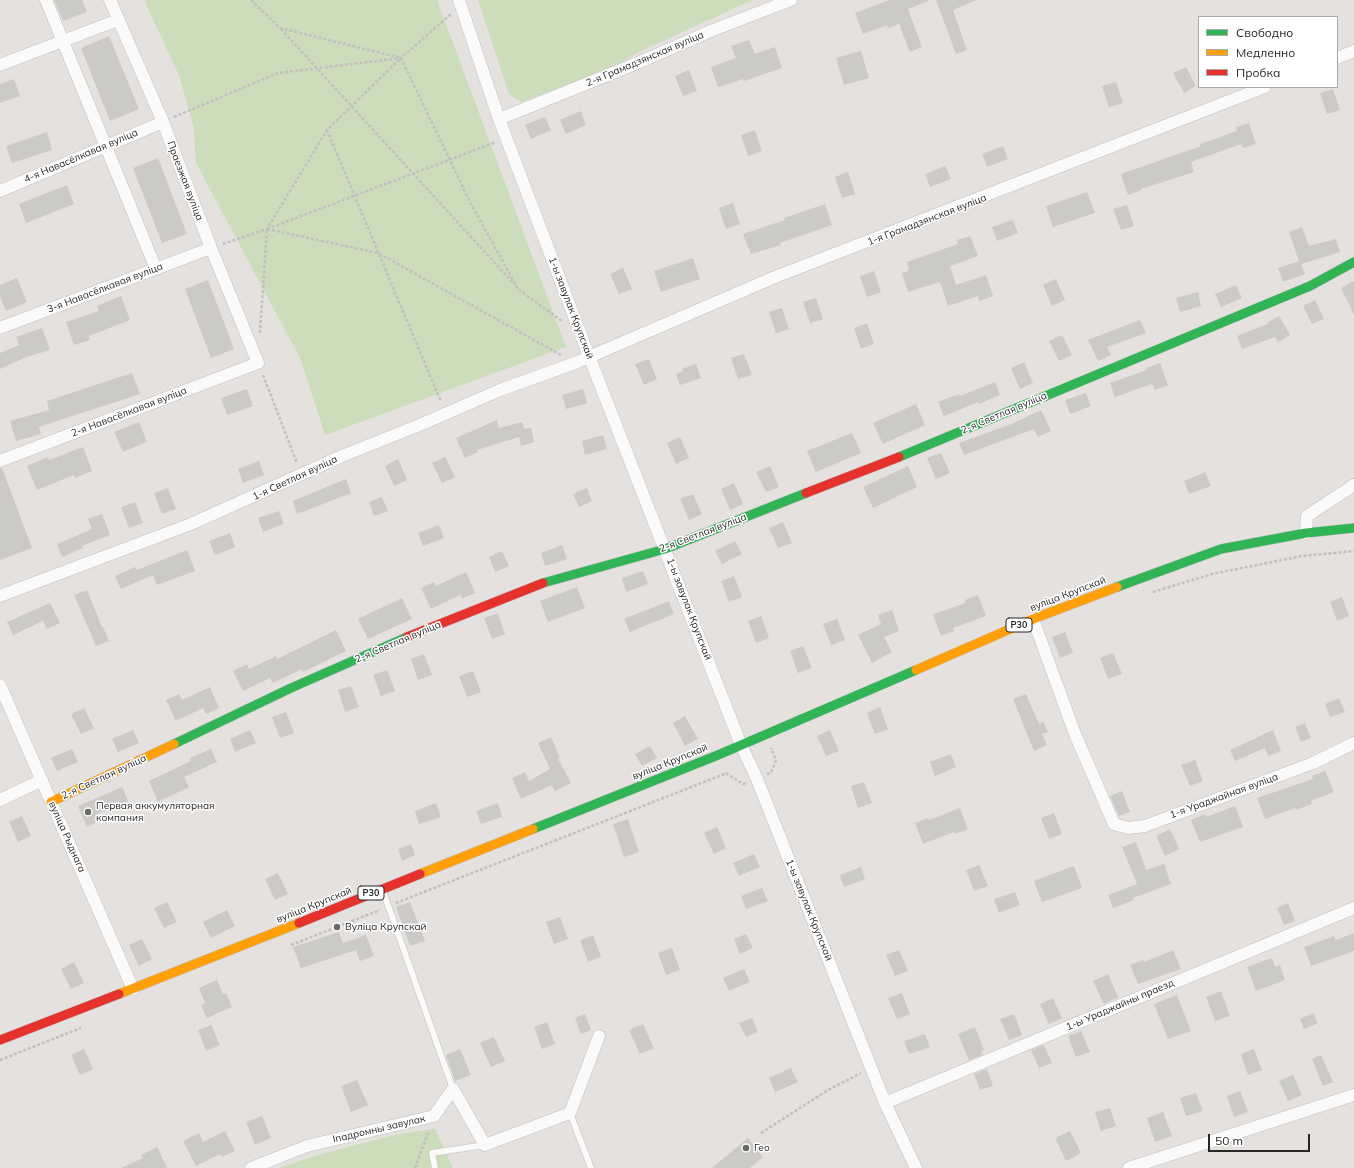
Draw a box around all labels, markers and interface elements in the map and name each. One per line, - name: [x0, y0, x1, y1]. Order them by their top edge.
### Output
- legend: [1198, 16, 1338, 88]
- text: Свободно: [1236, 25, 1293, 40]
- street label: 2-я Грамадзянская вуліца: [584, 29, 706, 89]
- text: Медленно: [1236, 45, 1295, 60]
- text: Пробка: [1236, 65, 1280, 80]
- street label: 4-я Навасёлкавая вуліца: [22, 126, 140, 186]
- street label: Праезжая вуліца: [164, 140, 206, 222]
- street label: 1-я Грамадзянская вуліца: [866, 192, 988, 248]
- street label: 1-ы завулак Крупскай: [546, 255, 596, 361]
- street label: 3-я Навасёлкавая вуліца: [46, 260, 164, 316]
- street label: 2-я Навасёлкавая вуліца: [70, 384, 188, 440]
- street label: 2-я Светлая вуліца: [959, 389, 1049, 437]
- street label: 1-я Светлая вуліца: [251, 453, 339, 503]
- street label: 2-я Светлая вуліца: [658, 511, 748, 555]
- street label: 1-ы завулак Крупскай: [664, 556, 714, 662]
- street label: вуліца Крупскай: [1028, 574, 1108, 614]
- street label: 2-я Светлая вуліца: [353, 618, 443, 666]
- road number: Р30: [1006, 618, 1032, 632]
- street label: вуліца Крупскай: [631, 741, 709, 783]
- street label: 2-я Светлая вуліца: [60, 752, 148, 802]
- street label: 1-я Ураджайная вуліца: [1168, 771, 1280, 821]
- street label: вуліца Рыднага: [46, 800, 88, 874]
- place label: Первая аккумуляторная компания: [96, 800, 215, 824]
- marker: Первая аккумуляторная компания: [83, 807, 93, 817]
- street label: 1-ы завулак Крупскай: [783, 857, 835, 963]
- street label: вуліца Крупскай: [275, 884, 353, 926]
- road number: Р30: [358, 886, 384, 900]
- place label: Вуліца Крупскай: [345, 921, 427, 933]
- marker: Вуліца Крупскай: [332, 922, 342, 932]
- street label: 1-ы Ураджайны праезд: [1064, 977, 1176, 1033]
- street label: Іпадромны завулак: [332, 1113, 426, 1145]
- scale bar: [1210, 1126, 1312, 1152]
- text: 50 m: [1215, 1133, 1243, 1148]
- place label: Гео: [754, 1142, 770, 1154]
- marker: Гео: [741, 1143, 751, 1153]

